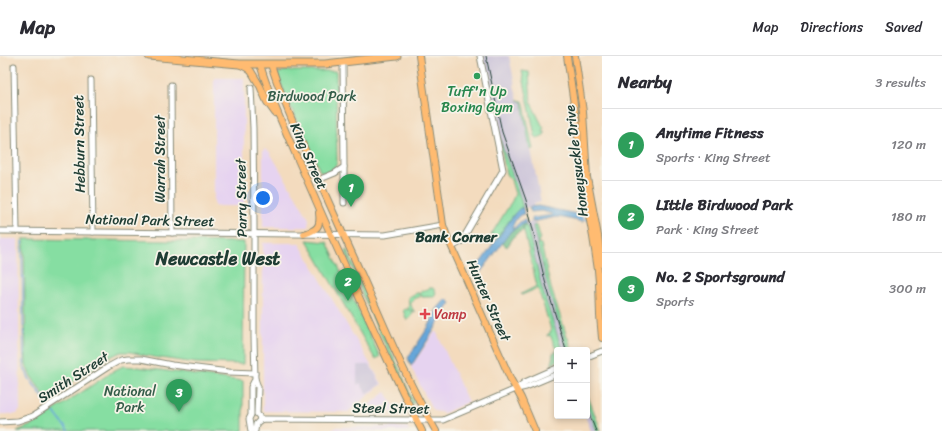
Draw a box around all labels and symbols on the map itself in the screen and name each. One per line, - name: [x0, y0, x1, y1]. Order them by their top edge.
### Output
- marker: Tuff'n Up Boxing Gym: [472, 71, 482, 81]
- place label: Tuff'n Up Boxing Gym: [441, 79, 513, 120]
- park label: Birdwood Park: [267, 84, 357, 109]
- street label: Hebburn Street: [66, 95, 93, 193]
- street label: Honeysuckle Drive: [557, 103, 596, 218]
- street label: Warrah Street: [148, 114, 173, 203]
- street label: King Street: [283, 119, 334, 194]
- street label: Parry Street: [228, 157, 255, 237]
- pin: 1: [338, 174, 364, 207]
- your location: [253, 188, 273, 208]
- street label: National Park Street: [85, 207, 215, 234]
- district label: Bank Corner: [415, 224, 499, 250]
- district label: Newcastle West: [155, 243, 280, 275]
- street label: Hunter Street: [459, 255, 518, 347]
- pin: 2: [335, 268, 361, 301]
- place label: Vamp: [434, 302, 467, 327]
- marker: Vamp: [419, 308, 431, 320]
- street label: Smith Street: [32, 344, 115, 410]
- park label: National Park: [104, 379, 157, 420]
- pin: 3: [166, 379, 192, 412]
- street label: Steel Street: [352, 395, 430, 422]

